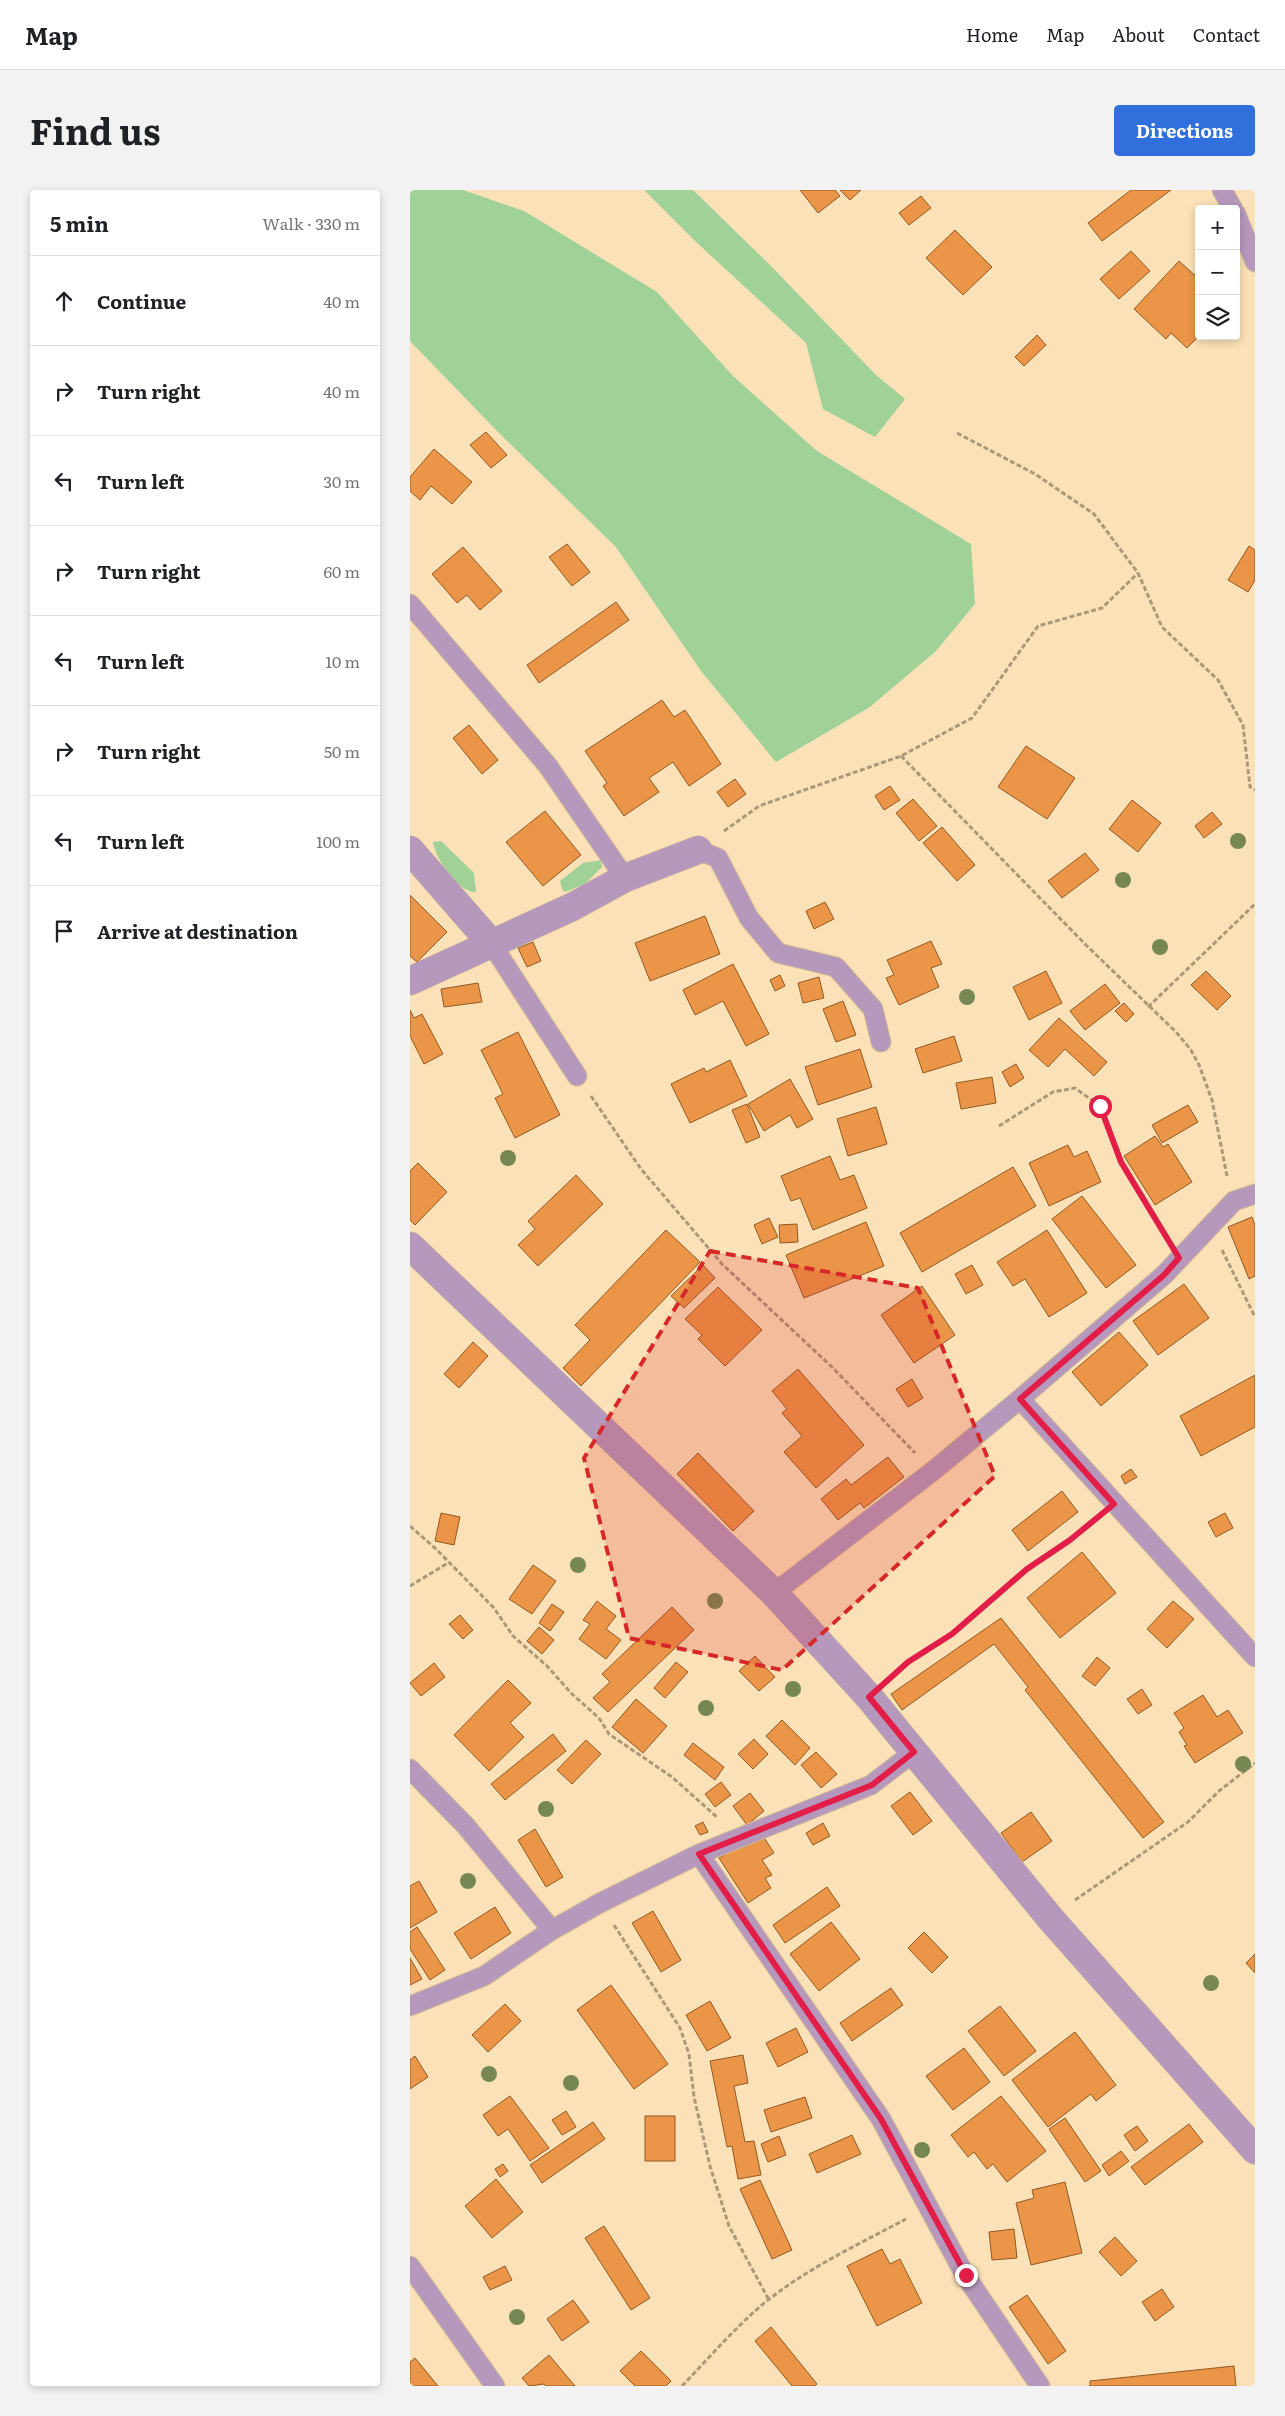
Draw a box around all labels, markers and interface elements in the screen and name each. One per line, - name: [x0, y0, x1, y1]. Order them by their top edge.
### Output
- text: Map: [25, 17, 78, 52]
- text: Home: [966, 21, 1018, 48]
- text: Map: [1046, 21, 1084, 48]
- text: About: [1112, 21, 1165, 48]
- text: Contact: [1193, 21, 1260, 48]
- text: Find us: [30, 104, 160, 156]
- button: Directions: [1114, 105, 1255, 156]
- map controls: [1195, 205, 1240, 340]
- button: +: [1195, 205, 1240, 250]
- text: 5 min: [50, 207, 109, 238]
- text: Walk · 330 m: [262, 211, 360, 235]
- button: −: [1195, 250, 1240, 295]
- icon: ahead: [50, 287, 78, 315]
- text: Continue: [97, 287, 186, 315]
- text: 40 m: [323, 289, 360, 313]
- button: layers: [1195, 295, 1240, 340]
- icon: right: [50, 377, 78, 405]
- text: Turn right: [97, 377, 201, 405]
- text: 40 m: [323, 379, 360, 403]
- icon: left: [50, 467, 78, 495]
- text: Turn left: [97, 467, 184, 495]
- text: 30 m: [323, 469, 360, 493]
- icon: right: [50, 557, 78, 585]
- text: Turn right: [97, 557, 201, 585]
- text: 60 m: [323, 559, 360, 583]
- icon: left: [50, 647, 78, 675]
- text: Turn left: [97, 647, 184, 675]
- text: 10 m: [326, 649, 360, 673]
- icon: right: [50, 737, 78, 765]
- text: Turn right: [97, 737, 201, 765]
- text: 50 m: [324, 739, 360, 763]
- icon: left: [50, 827, 78, 855]
- text: Turn left: [97, 827, 184, 855]
- text: 100 m: [316, 829, 360, 853]
- icon: arrive: [50, 917, 78, 945]
- text: Arrive at destination: [97, 917, 298, 945]
- route start: [1089, 1095, 1112, 1118]
- route end: [955, 2264, 978, 2287]

